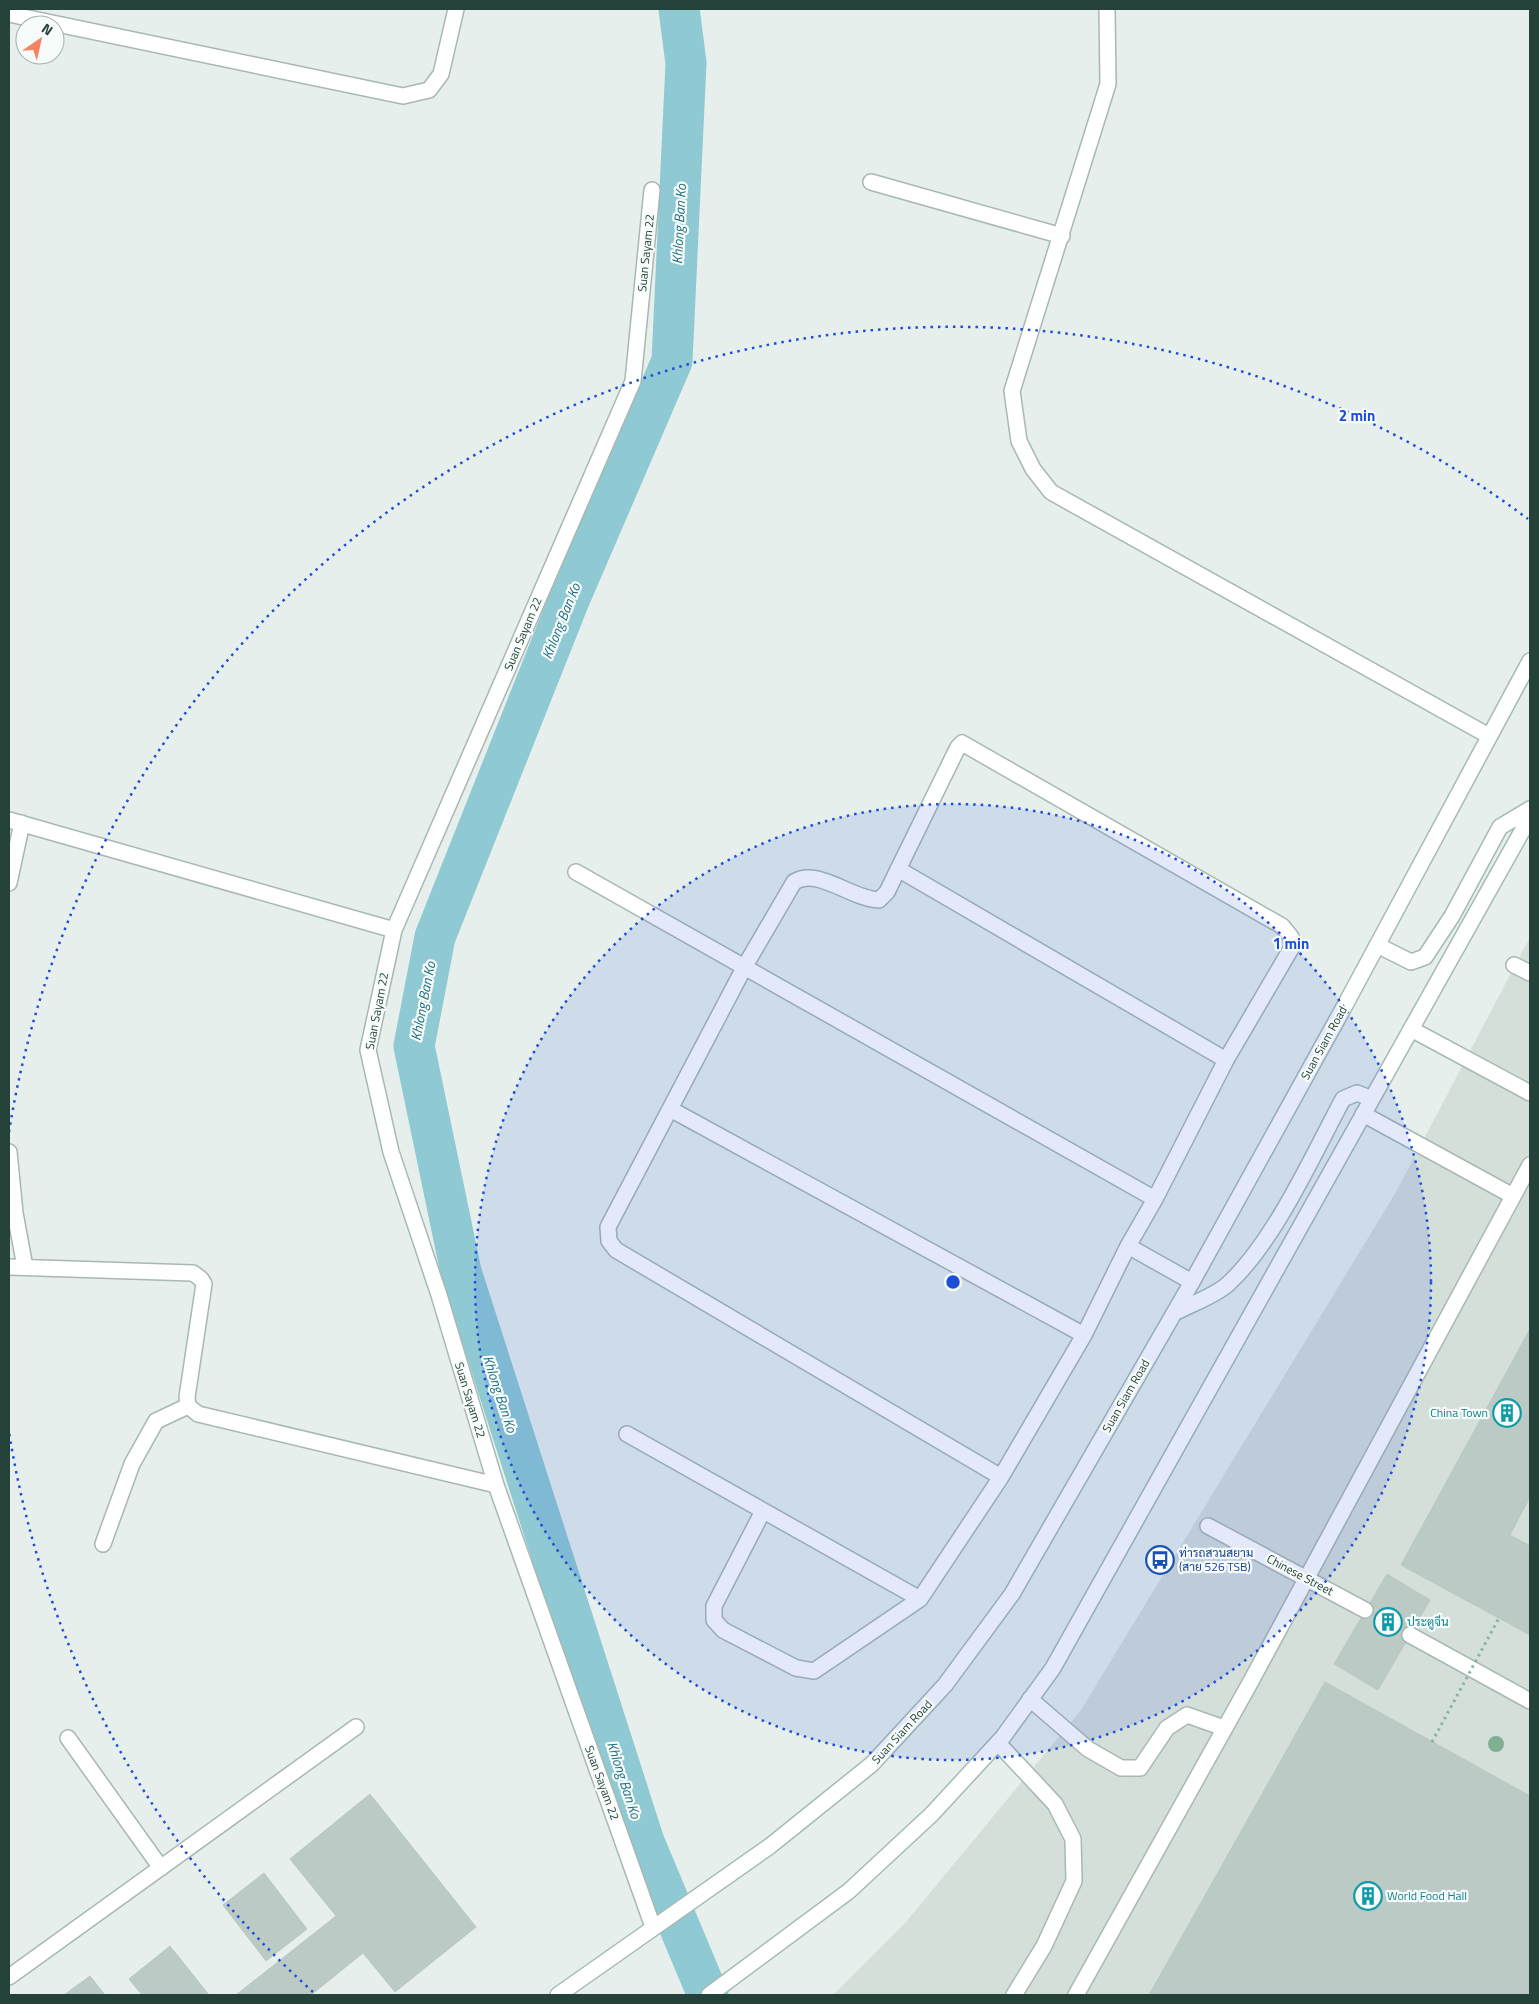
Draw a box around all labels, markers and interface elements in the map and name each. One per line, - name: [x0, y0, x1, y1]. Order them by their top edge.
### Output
- north arrow: [15, 15, 65, 65]
- text: N: [38, 17, 57, 40]
- water label: Khlong Ban Ko: [666, 182, 691, 264]
- street label: Suan Sayam 22: [632, 213, 659, 293]
- text: 2 min: [1339, 404, 1375, 427]
- water label: Khlong Ban Ko: [536, 579, 586, 662]
- street label: Suan Sayam 22: [499, 594, 547, 674]
- text: 1 min: [1273, 932, 1309, 955]
- water label: Khlong Ban Ko: [405, 959, 441, 1042]
- street label: Suan Sayam 22: [360, 971, 393, 1051]
- street label: Suan Siam Road: [1295, 1002, 1352, 1083]
- centre of rings: [944, 1273, 962, 1291]
- water label: Khlong Ban Ko: [478, 1353, 523, 1436]
- street label: Suan Siam Road: [1097, 1356, 1154, 1436]
- street label: Suan Sayam 22: [450, 1360, 491, 1440]
- building icon: China Town: [1492, 1398, 1522, 1428]
- place label: China Town: [1430, 1403, 1488, 1422]
- place label: ท่ารถสวนสยาม (สาย 526 TSB): [1179, 1543, 1253, 1576]
- bus stop icon: ท่ารถสวนสยาม (สาย 526 TSB): [1145, 1545, 1175, 1575]
- street label: Chinese Street: [1263, 1549, 1338, 1601]
- building icon: ประตูจีน: [1373, 1607, 1403, 1637]
- place label: ประตูจีน: [1407, 1612, 1449, 1631]
- street label: Suan Siam Road: [867, 1695, 936, 1768]
- water label: Khlong Ban Ko: [602, 1739, 647, 1822]
- street label: Suan Sayam 22: [580, 1743, 625, 1823]
- building icon: World Food Hall: [1353, 1881, 1383, 1911]
- place label: World Food Hall: [1387, 1886, 1467, 1905]

